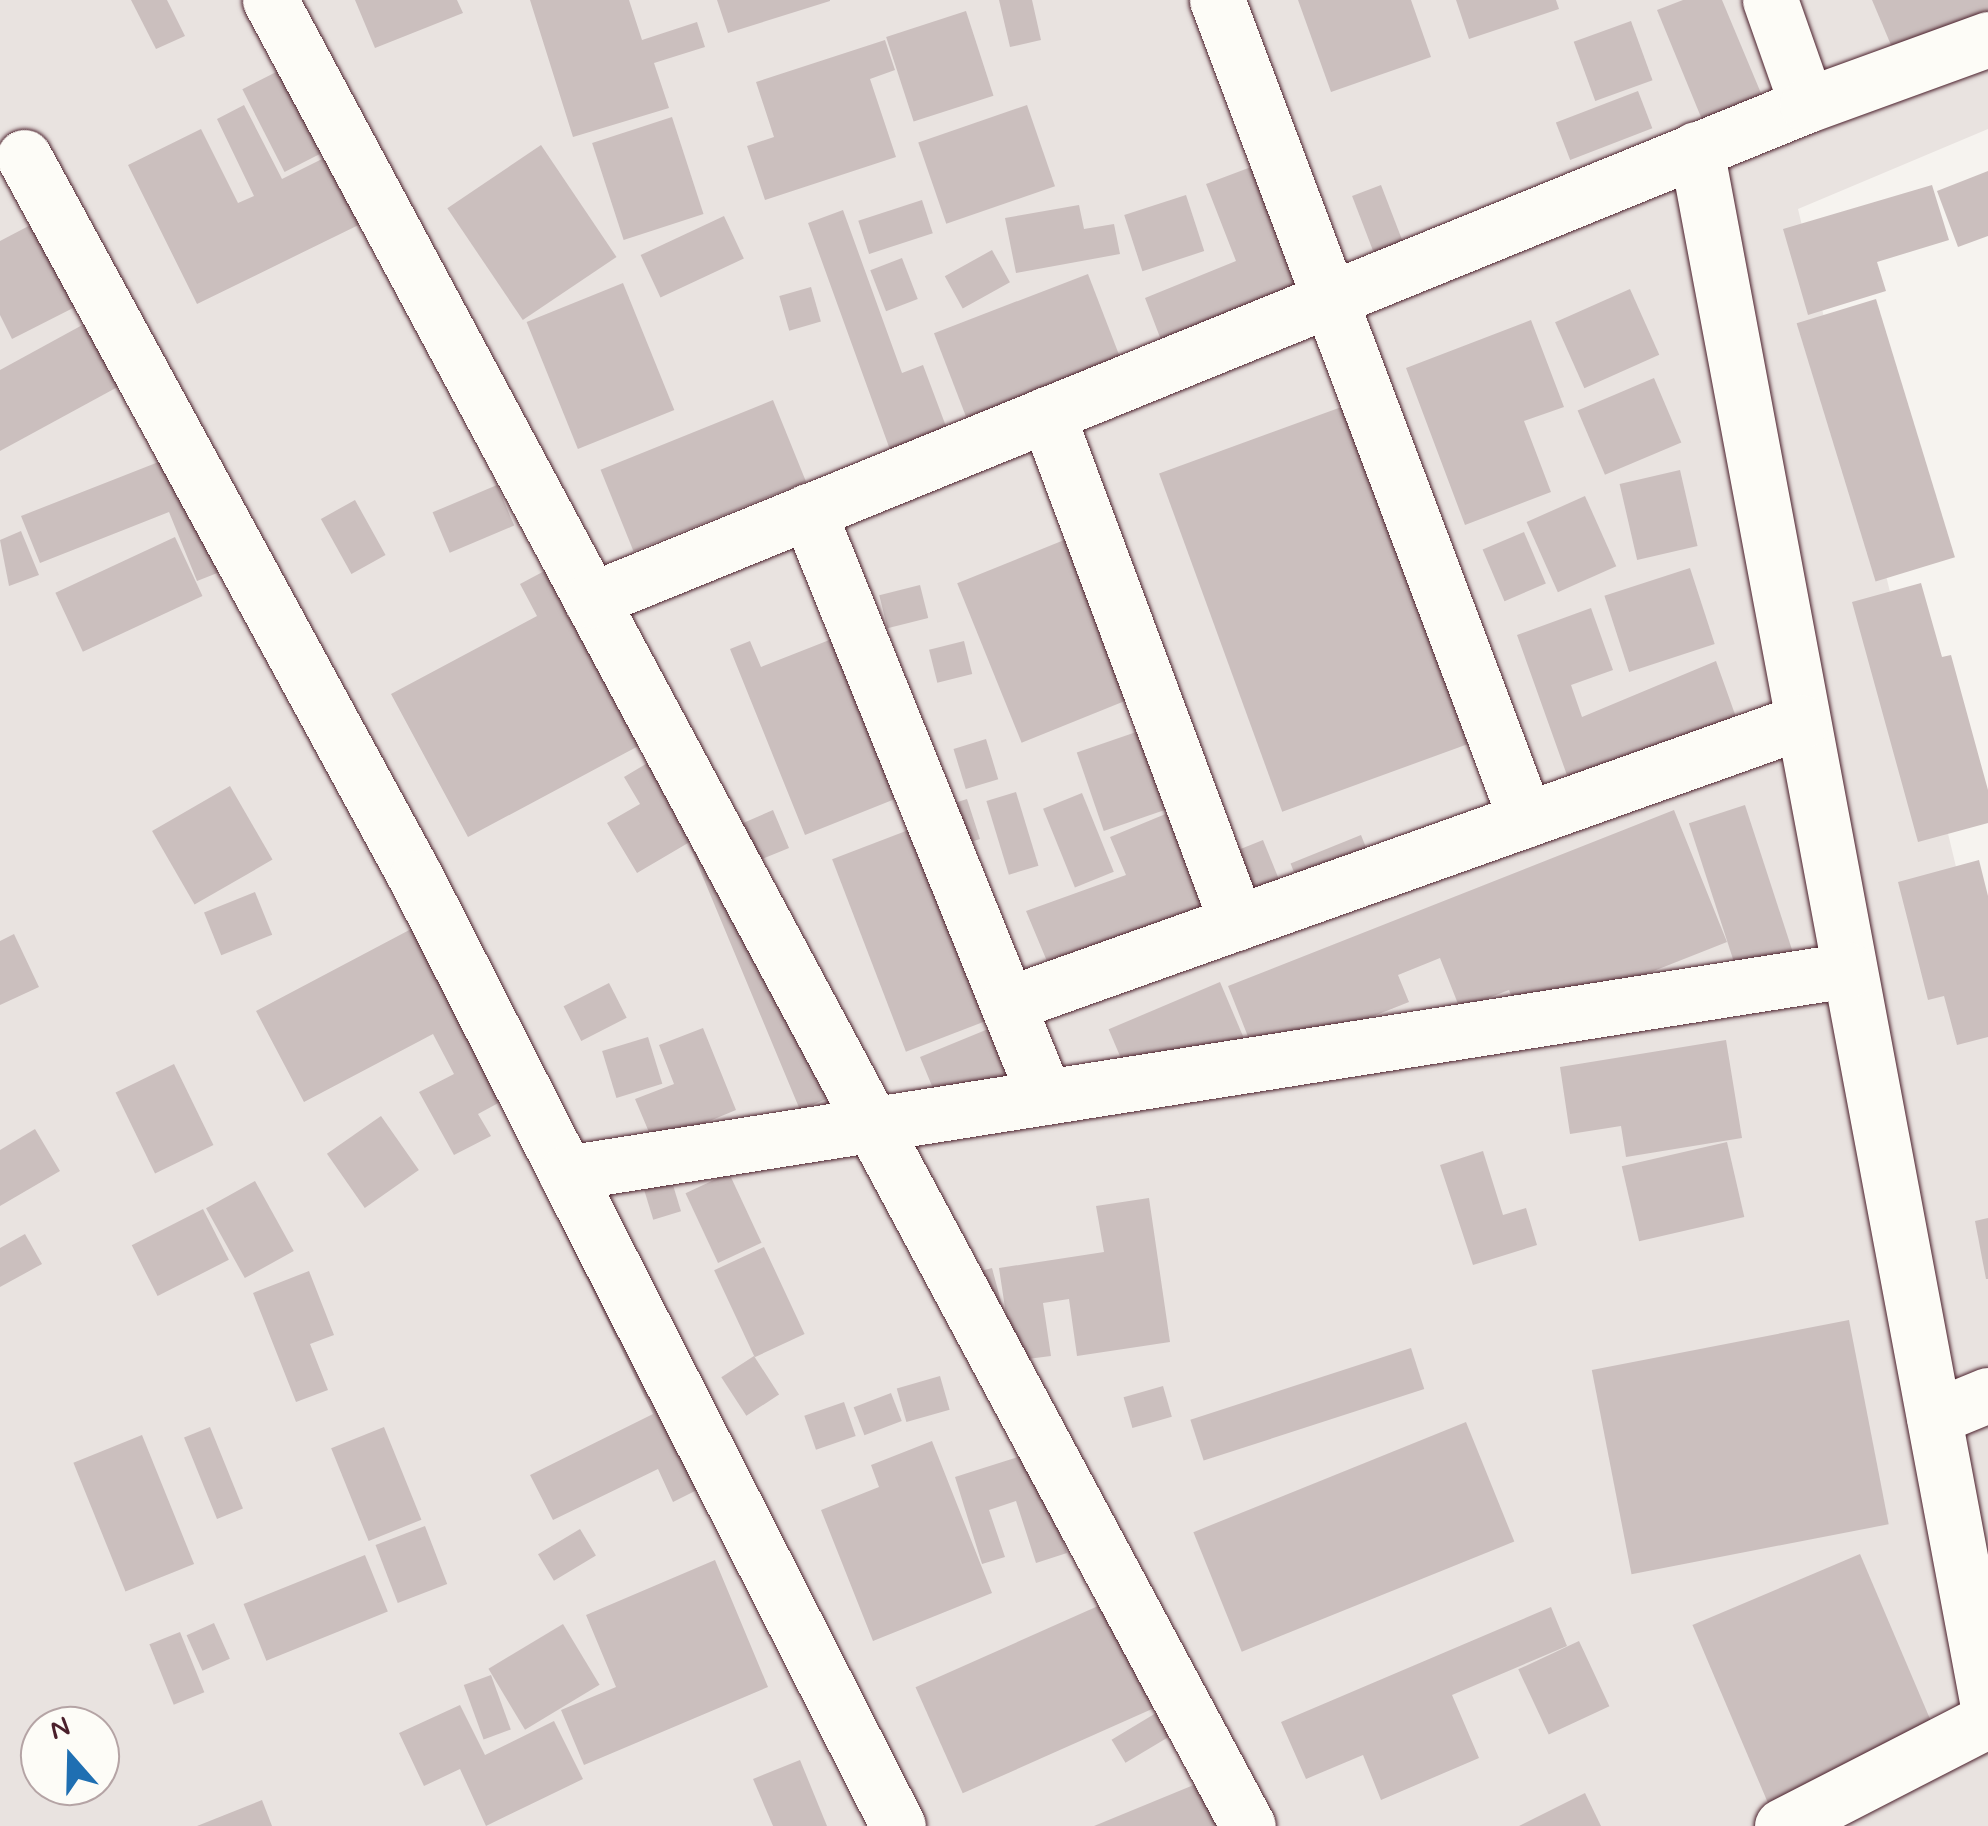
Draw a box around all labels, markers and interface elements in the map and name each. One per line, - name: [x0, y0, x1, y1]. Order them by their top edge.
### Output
- north arrow: [20, 1706, 120, 1806]
- text: N: [45, 1709, 75, 1750]

